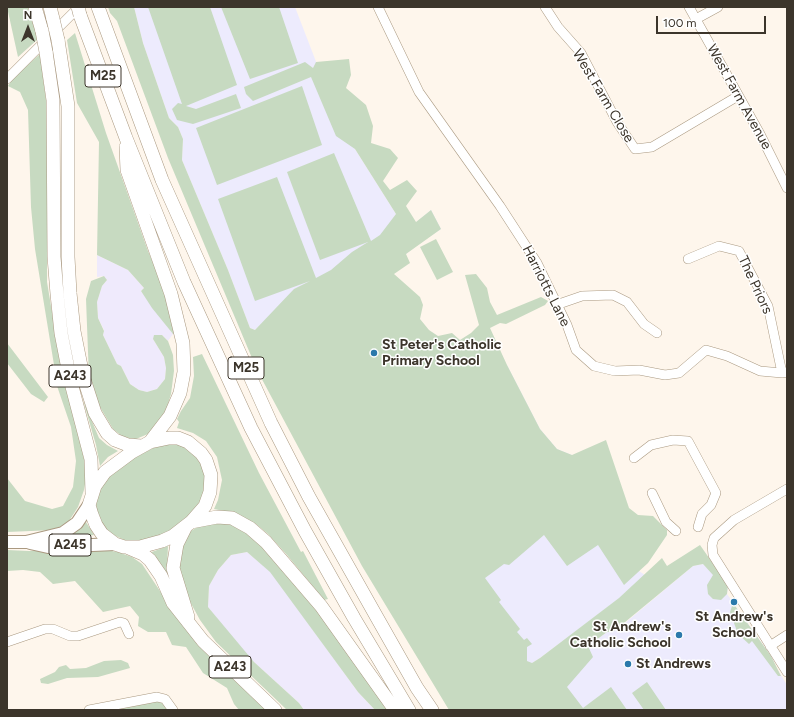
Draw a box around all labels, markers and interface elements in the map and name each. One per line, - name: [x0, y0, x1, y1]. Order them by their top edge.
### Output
- north arrow: [8, 8, 48, 48]
- scale bar: [658, 8, 768, 34]
- text: N: [24, 9, 32, 22]
- text: 100 m: [663, 16, 697, 30]
- street label: West Farm Avenue: [703, 41, 775, 153]
- street label: West Farm Close: [568, 46, 638, 146]
- road number: M25: [85, 65, 121, 87]
- street label: Harriotts Lane: [518, 243, 574, 329]
- street label: The Priors: [734, 253, 776, 317]
- place label: St Peter's Catholic Primary School: [382, 337, 501, 370]
- marker: St Peter's Catholic Primary School: [369, 348, 379, 358]
- road number: M25: [228, 357, 264, 379]
- road number: A243: [49, 365, 91, 387]
- road number: A245: [49, 534, 91, 556]
- marker: St Andrew's School: [729, 597, 739, 607]
- place label: St Andrew's School: [695, 609, 773, 642]
- place label: St Andrew's Catholic School: [570, 619, 671, 652]
- marker: St Andrew's Catholic School: [674, 630, 684, 640]
- road number: A243: [209, 656, 251, 678]
- place label: St Andrews: [636, 656, 711, 672]
- marker: St Andrews: [623, 659, 633, 669]

